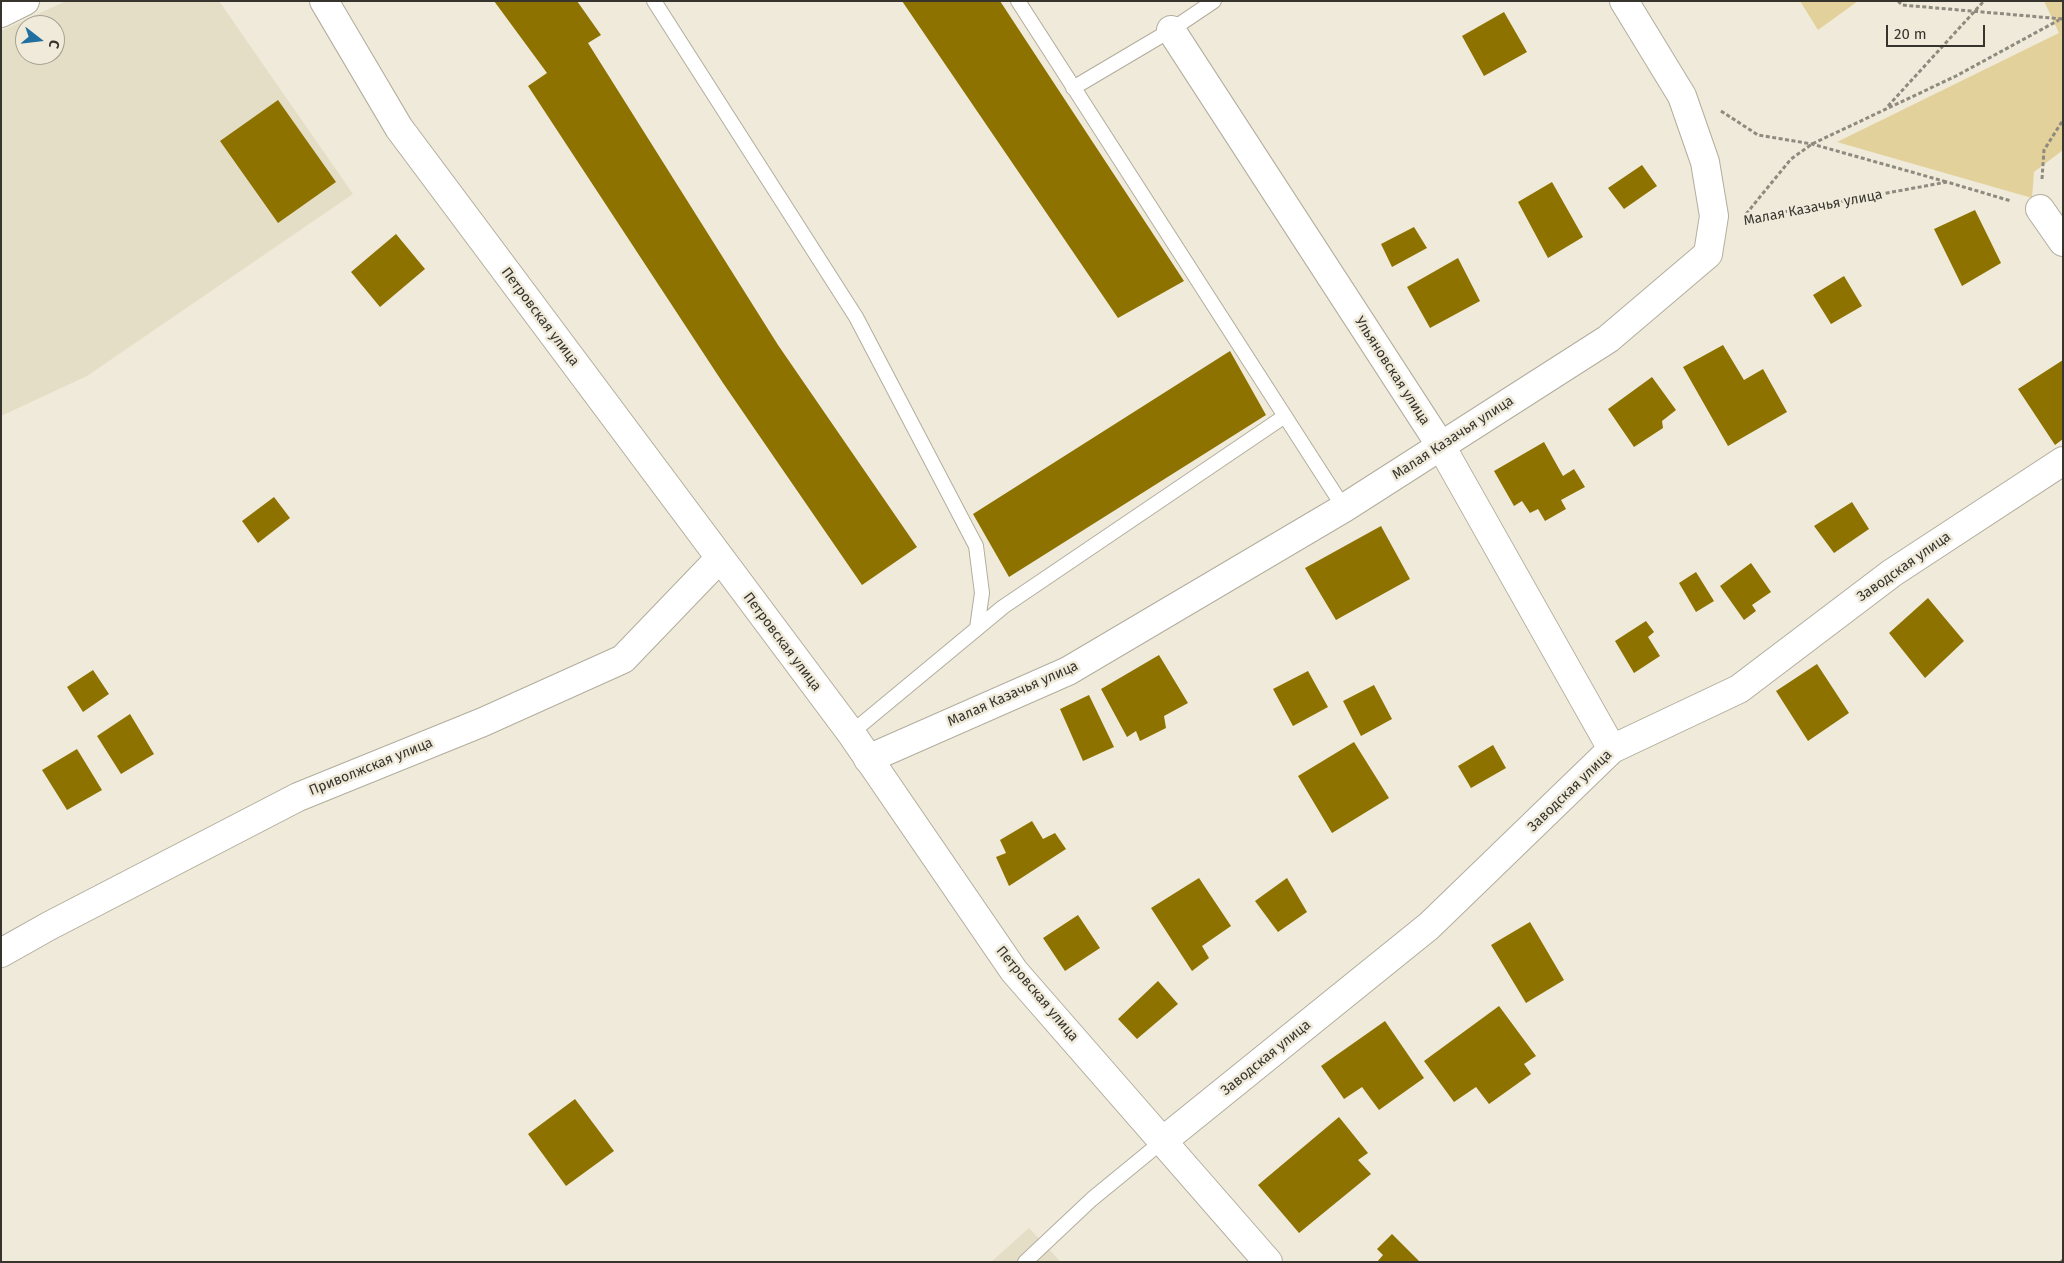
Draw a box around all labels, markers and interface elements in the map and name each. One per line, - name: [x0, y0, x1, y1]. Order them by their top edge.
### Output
- north arrow: [15, 15, 65, 65]
- scale bar: [1889, 15, 1988, 47]
- text: 20 m: [1894, 25, 1927, 43]
- text: С: [45, 38, 63, 50]
- street label: Малая Казачья улица: [1742, 186, 1884, 230]
- street label: Петровская улица: [497, 264, 583, 370]
- street label: Ульяновская улица: [1351, 314, 1433, 428]
- street label: Малая Казачья улица: [1389, 393, 1517, 483]
- street label: Заводская улица: [1854, 528, 1954, 606]
- street label: Петровская улица: [739, 589, 825, 695]
- street label: Малая Казачья улица: [945, 658, 1081, 730]
- street label: Приволжская улица: [307, 735, 435, 799]
- street label: Заводская улица: [1524, 747, 1616, 835]
- street label: Петровская улица: [992, 943, 1082, 1045]
- street label: Заводская улица: [1218, 1017, 1314, 1099]

